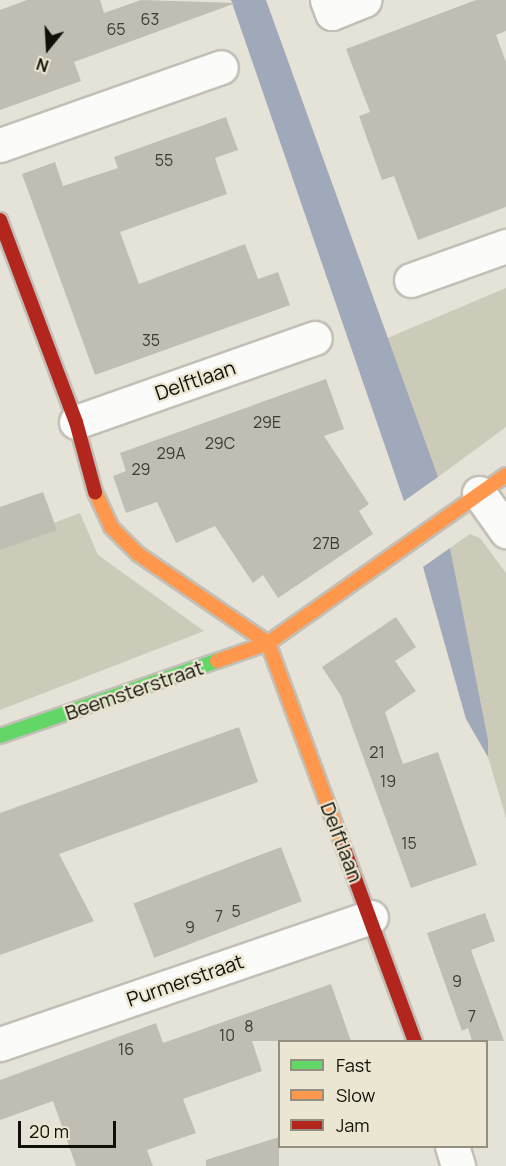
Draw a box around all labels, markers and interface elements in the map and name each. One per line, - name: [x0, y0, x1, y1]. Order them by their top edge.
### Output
- house number: 63: [141, 9, 159, 29]
- north arrow: [18, 18, 78, 78]
- house number: 65: [106, 19, 126, 39]
- text: N: [34, 53, 51, 77]
- house number: 55: [155, 150, 173, 170]
- house number: 35: [142, 330, 160, 350]
- street label: Delftlaan: [152, 355, 238, 405]
- house number: 29E: [253, 412, 281, 432]
- house number: 29C: [205, 433, 235, 453]
- house number: 29A: [156, 443, 186, 463]
- house number: 29: [131, 459, 151, 479]
- house number: 27B: [313, 533, 339, 553]
- street label: Beemsterstraat: [62, 655, 206, 725]
- house number: 21: [369, 742, 385, 762]
- house number: 19: [380, 771, 396, 791]
- street label: Delftlaan: [316, 799, 368, 885]
- house number: 15: [401, 833, 417, 853]
- house number: 5: [231, 901, 241, 921]
- house number: 7: [215, 906, 223, 926]
- house number: 9: [185, 917, 195, 937]
- street label: Purmerstraat: [123, 949, 247, 1011]
- house number: 9: [452, 971, 462, 991]
- house number: 7: [468, 1006, 476, 1026]
- house number: 8: [244, 1016, 254, 1036]
- house number: 10: [219, 1025, 235, 1045]
- house number: 16: [118, 1039, 134, 1059]
- legend: [278, 1040, 488, 1148]
- text: Fast: [336, 1053, 371, 1077]
- text: Slow: [336, 1083, 375, 1107]
- scale bar: [21, 1109, 118, 1147]
- text: Jam: [336, 1113, 370, 1137]
- text: 20 m: [29, 1119, 69, 1143]

